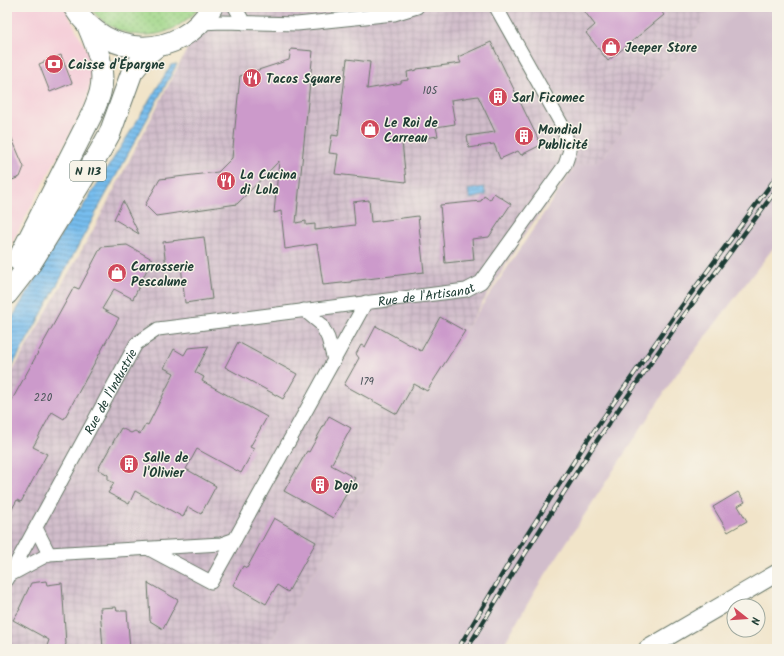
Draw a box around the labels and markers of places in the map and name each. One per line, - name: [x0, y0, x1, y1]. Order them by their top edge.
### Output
- shop icon: Jeeper Store: [600, 36, 622, 58]
- place label: Jeeper Store: [625, 38, 698, 59]
- bank icon: Caisse d'Épargne: [43, 53, 65, 75]
- place label: Caisse d'Épargne: [68, 55, 165, 76]
- restaurant icon: Tacos Square: [241, 67, 263, 89]
- place label: Tacos Square: [266, 69, 342, 90]
- building icon: Sarl Ficomec: [487, 86, 509, 108]
- place label: Sarl Ficomec: [512, 88, 585, 109]
- place label: Le Roi de Carreau: [384, 113, 439, 149]
- shop icon: Le Roi de Carreau: [359, 118, 381, 140]
- place label: Mondial Publicité: [538, 120, 588, 156]
- building icon: Mondial Publicité: [513, 125, 535, 147]
- place label: La Cucina di Lola: [240, 165, 297, 201]
- restaurant icon: La Cucina di Lola: [215, 170, 237, 192]
- place label: Carrosserie Pescalune: [131, 257, 195, 293]
- shop icon: Carrosserie Pescalune: [106, 262, 128, 284]
- place label: Salle de l'Olivier: [143, 448, 189, 484]
- building icon: Salle de l'Olivier: [118, 453, 140, 475]
- building icon: Dojo: [309, 474, 331, 496]
- place label: Dojo: [334, 476, 358, 497]

